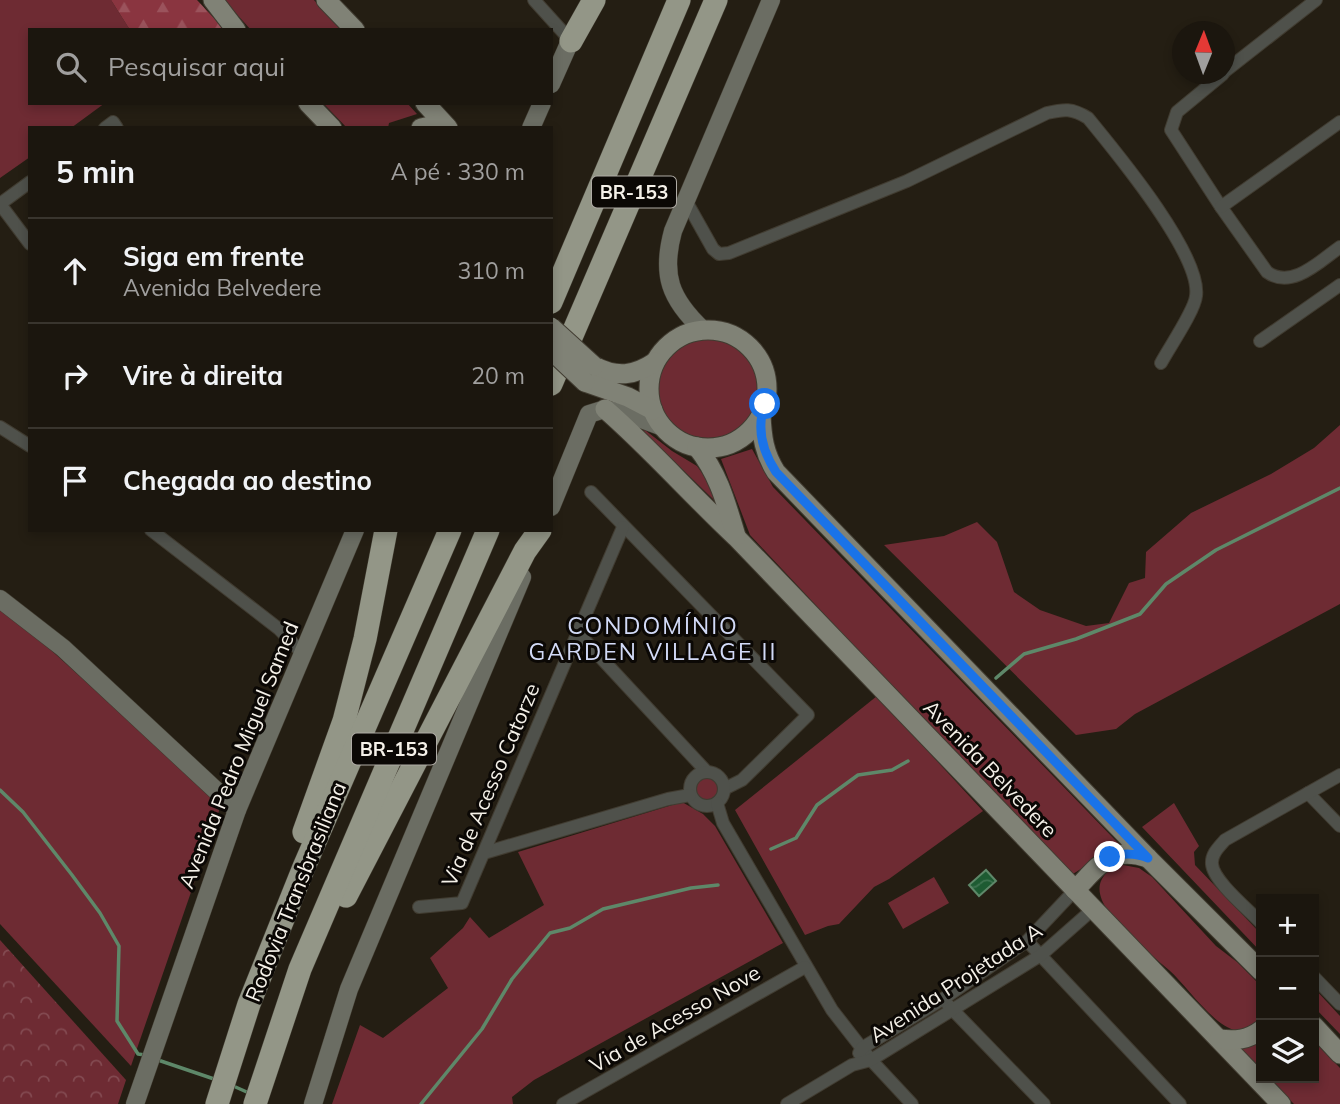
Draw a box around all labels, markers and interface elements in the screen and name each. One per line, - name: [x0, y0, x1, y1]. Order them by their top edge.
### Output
- north arrow: [1172, 21, 1235, 84]
- search box: [28, 28, 553, 105]
- icon: search: [52, 48, 90, 86]
- text: Pesquisar aqui: [108, 50, 285, 83]
- text: 5 min: [56, 153, 135, 191]
- text: A pé · 330 m: [391, 157, 525, 186]
- road number: BR-153: [592, 176, 676, 208]
- text: Siga em frente: [123, 240, 304, 273]
- icon: ahead: [56, 252, 94, 290]
- text: 310 m: [457, 256, 525, 285]
- text: Avenida Belvedere: [123, 273, 322, 302]
- icon: right: [56, 357, 94, 395]
- text: Vire à direita: [123, 359, 283, 392]
- text: 20 m: [471, 361, 525, 390]
- route start: [749, 388, 780, 419]
- icon: arrive: [56, 462, 94, 500]
- text: Chegada ao destino: [123, 464, 372, 497]
- district label: CONDOMÍNIO GARDEN VILLAGE II: [528, 611, 778, 666]
- street label: Avenida Pedro Miguel Samed: [173, 617, 304, 892]
- street label: Via de Acesso Catorze: [435, 679, 545, 890]
- street label: Avenida Belvedere: [918, 694, 1063, 843]
- road number: BR-153: [352, 734, 436, 764]
- street label: Rodovia Transbrasiliana: [239, 778, 351, 1005]
- route end: [1094, 841, 1125, 872]
- map controls: [1256, 894, 1319, 1083]
- button: +: [1256, 894, 1319, 957]
- street label: Avenida Projetada A: [864, 916, 1047, 1048]
- button: −: [1256, 957, 1319, 1020]
- street label: Via de Acesso Nove: [585, 959, 764, 1078]
- button: layers: [1256, 1020, 1319, 1083]

